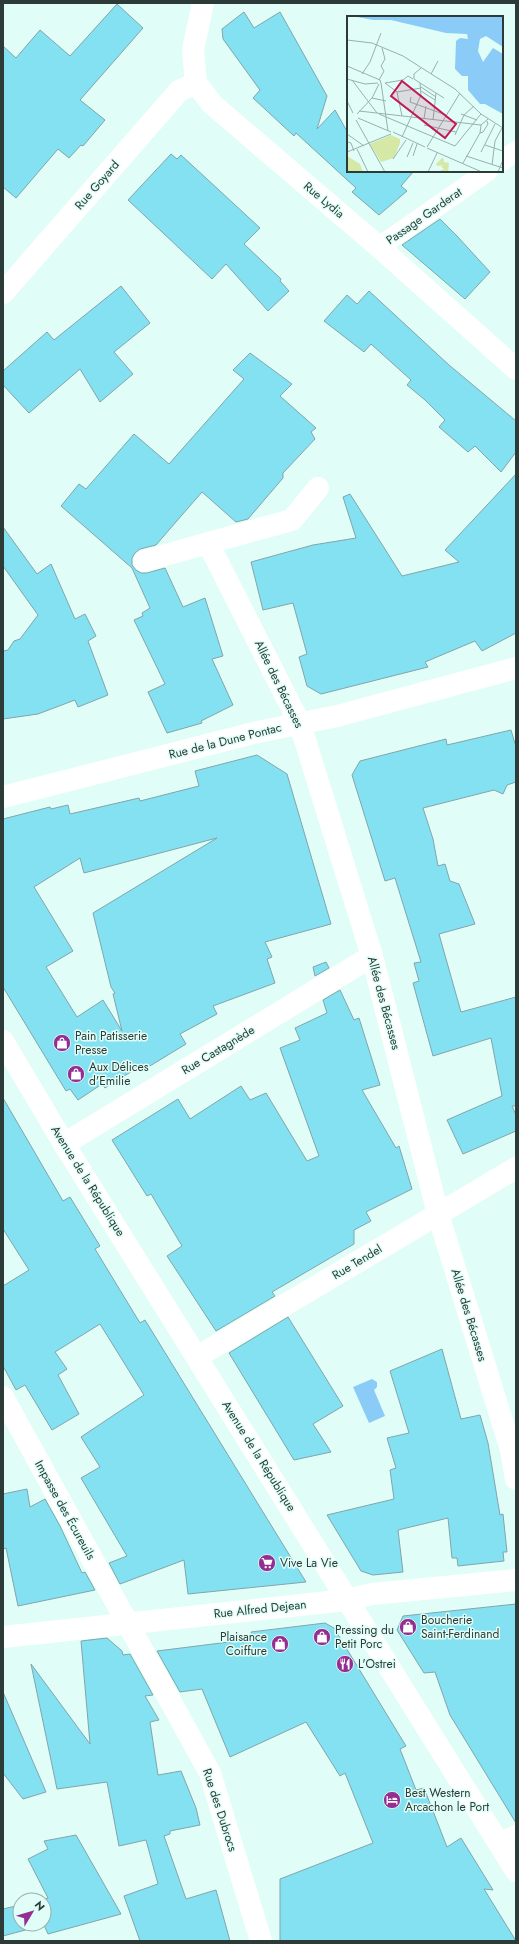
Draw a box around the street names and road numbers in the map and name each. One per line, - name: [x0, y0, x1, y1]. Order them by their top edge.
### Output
- street label: Rue Goyard: [70, 156, 124, 214]
- street label: Rue Lydia: [300, 177, 349, 223]
- street label: Passage Garderat: [382, 183, 466, 249]
- street label: Allée des Bécasses: [250, 637, 308, 731]
- street label: Rue de la Dune Pontac: [167, 718, 283, 764]
- street label: Allée des Bécasses: [363, 954, 405, 1052]
- street label: Rue Castagnède: [178, 1021, 258, 1079]
- street label: Avenue de la République: [46, 1122, 130, 1240]
- street label: Rue Tendel: [329, 1240, 385, 1284]
- street label: Allée des Bécasses: [446, 1266, 492, 1364]
- street label: Avenue de la République: [217, 1397, 301, 1515]
- street label: Impasse des Écureuils: [30, 1457, 100, 1563]
- street label: Rue Alfred Dejean: [213, 1595, 307, 1623]
- street label: Rue des Dubrocs: [198, 1766, 242, 1854]

